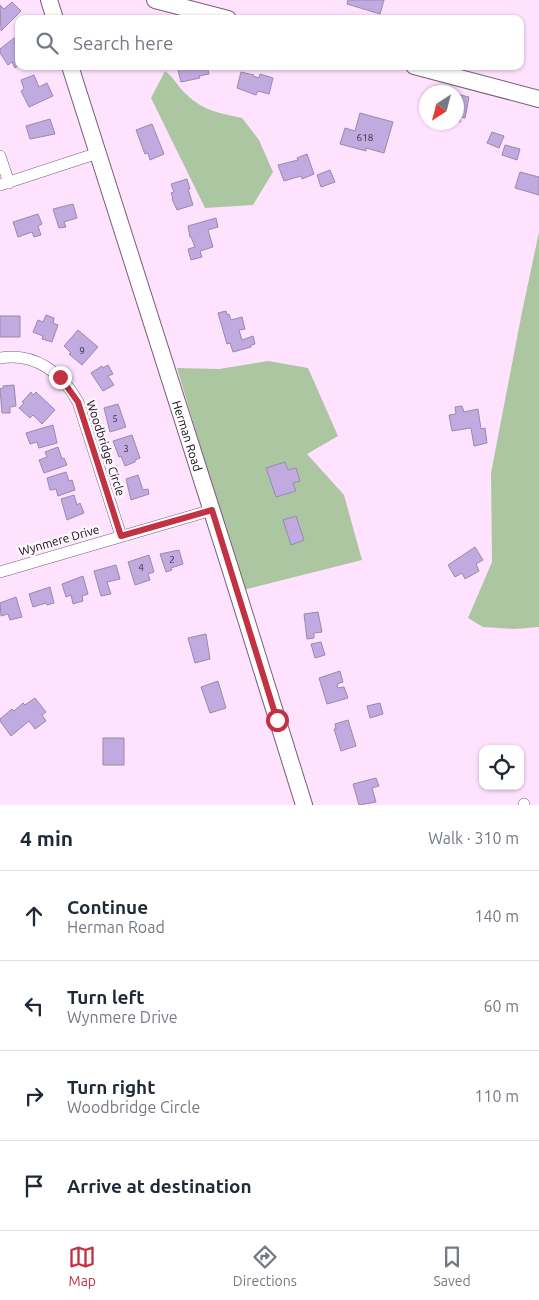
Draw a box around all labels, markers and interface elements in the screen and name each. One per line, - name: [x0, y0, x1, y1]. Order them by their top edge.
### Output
- search box: [15, 15, 524, 70]
- icon: search: [33, 29, 61, 57]
- text: Search here: [73, 32, 173, 54]
- north arrow: [419, 85, 464, 130]
- house number: 618: [357, 132, 374, 143]
- house number: 9: [79, 345, 85, 356]
- route end: [49, 366, 72, 389]
- street label: Woodbridge Circle: [84, 398, 128, 498]
- street label: Herman Road: [171, 399, 205, 473]
- house number: 5: [112, 413, 118, 424]
- house number: 3: [123, 443, 129, 454]
- street label: Wynmere Drive: [17, 522, 101, 558]
- house number: 2: [169, 554, 175, 565]
- house number: 4: [138, 562, 144, 573]
- route start: [266, 709, 289, 732]
- map controls: [479, 745, 524, 790]
- button: locate: [479, 745, 524, 790]
- text: 4 min: [20, 826, 73, 850]
- text: Walk · 310 m: [428, 829, 519, 847]
- text: Continue: [67, 896, 148, 918]
- icon: ahead: [20, 902, 48, 930]
- text: 140 m: [474, 907, 519, 925]
- text: Herman Road: [67, 918, 165, 936]
- text: Turn left: [67, 986, 145, 1008]
- icon: left: [20, 992, 48, 1020]
- text: 60 m: [483, 997, 519, 1015]
- text: Wynmere Drive: [67, 1008, 178, 1026]
- text: Turn right: [67, 1076, 155, 1098]
- icon: right: [20, 1082, 48, 1110]
- text: 110 m: [474, 1087, 519, 1105]
- text: Woodbridge Circle: [67, 1098, 200, 1116]
- icon: arrive: [20, 1172, 48, 1200]
- text: Arrive at destination: [67, 1175, 252, 1197]
- tab: Map: [68, 1243, 96, 1289]
- tab: Directions: [233, 1243, 297, 1289]
- tab: Saved: [433, 1243, 471, 1289]

